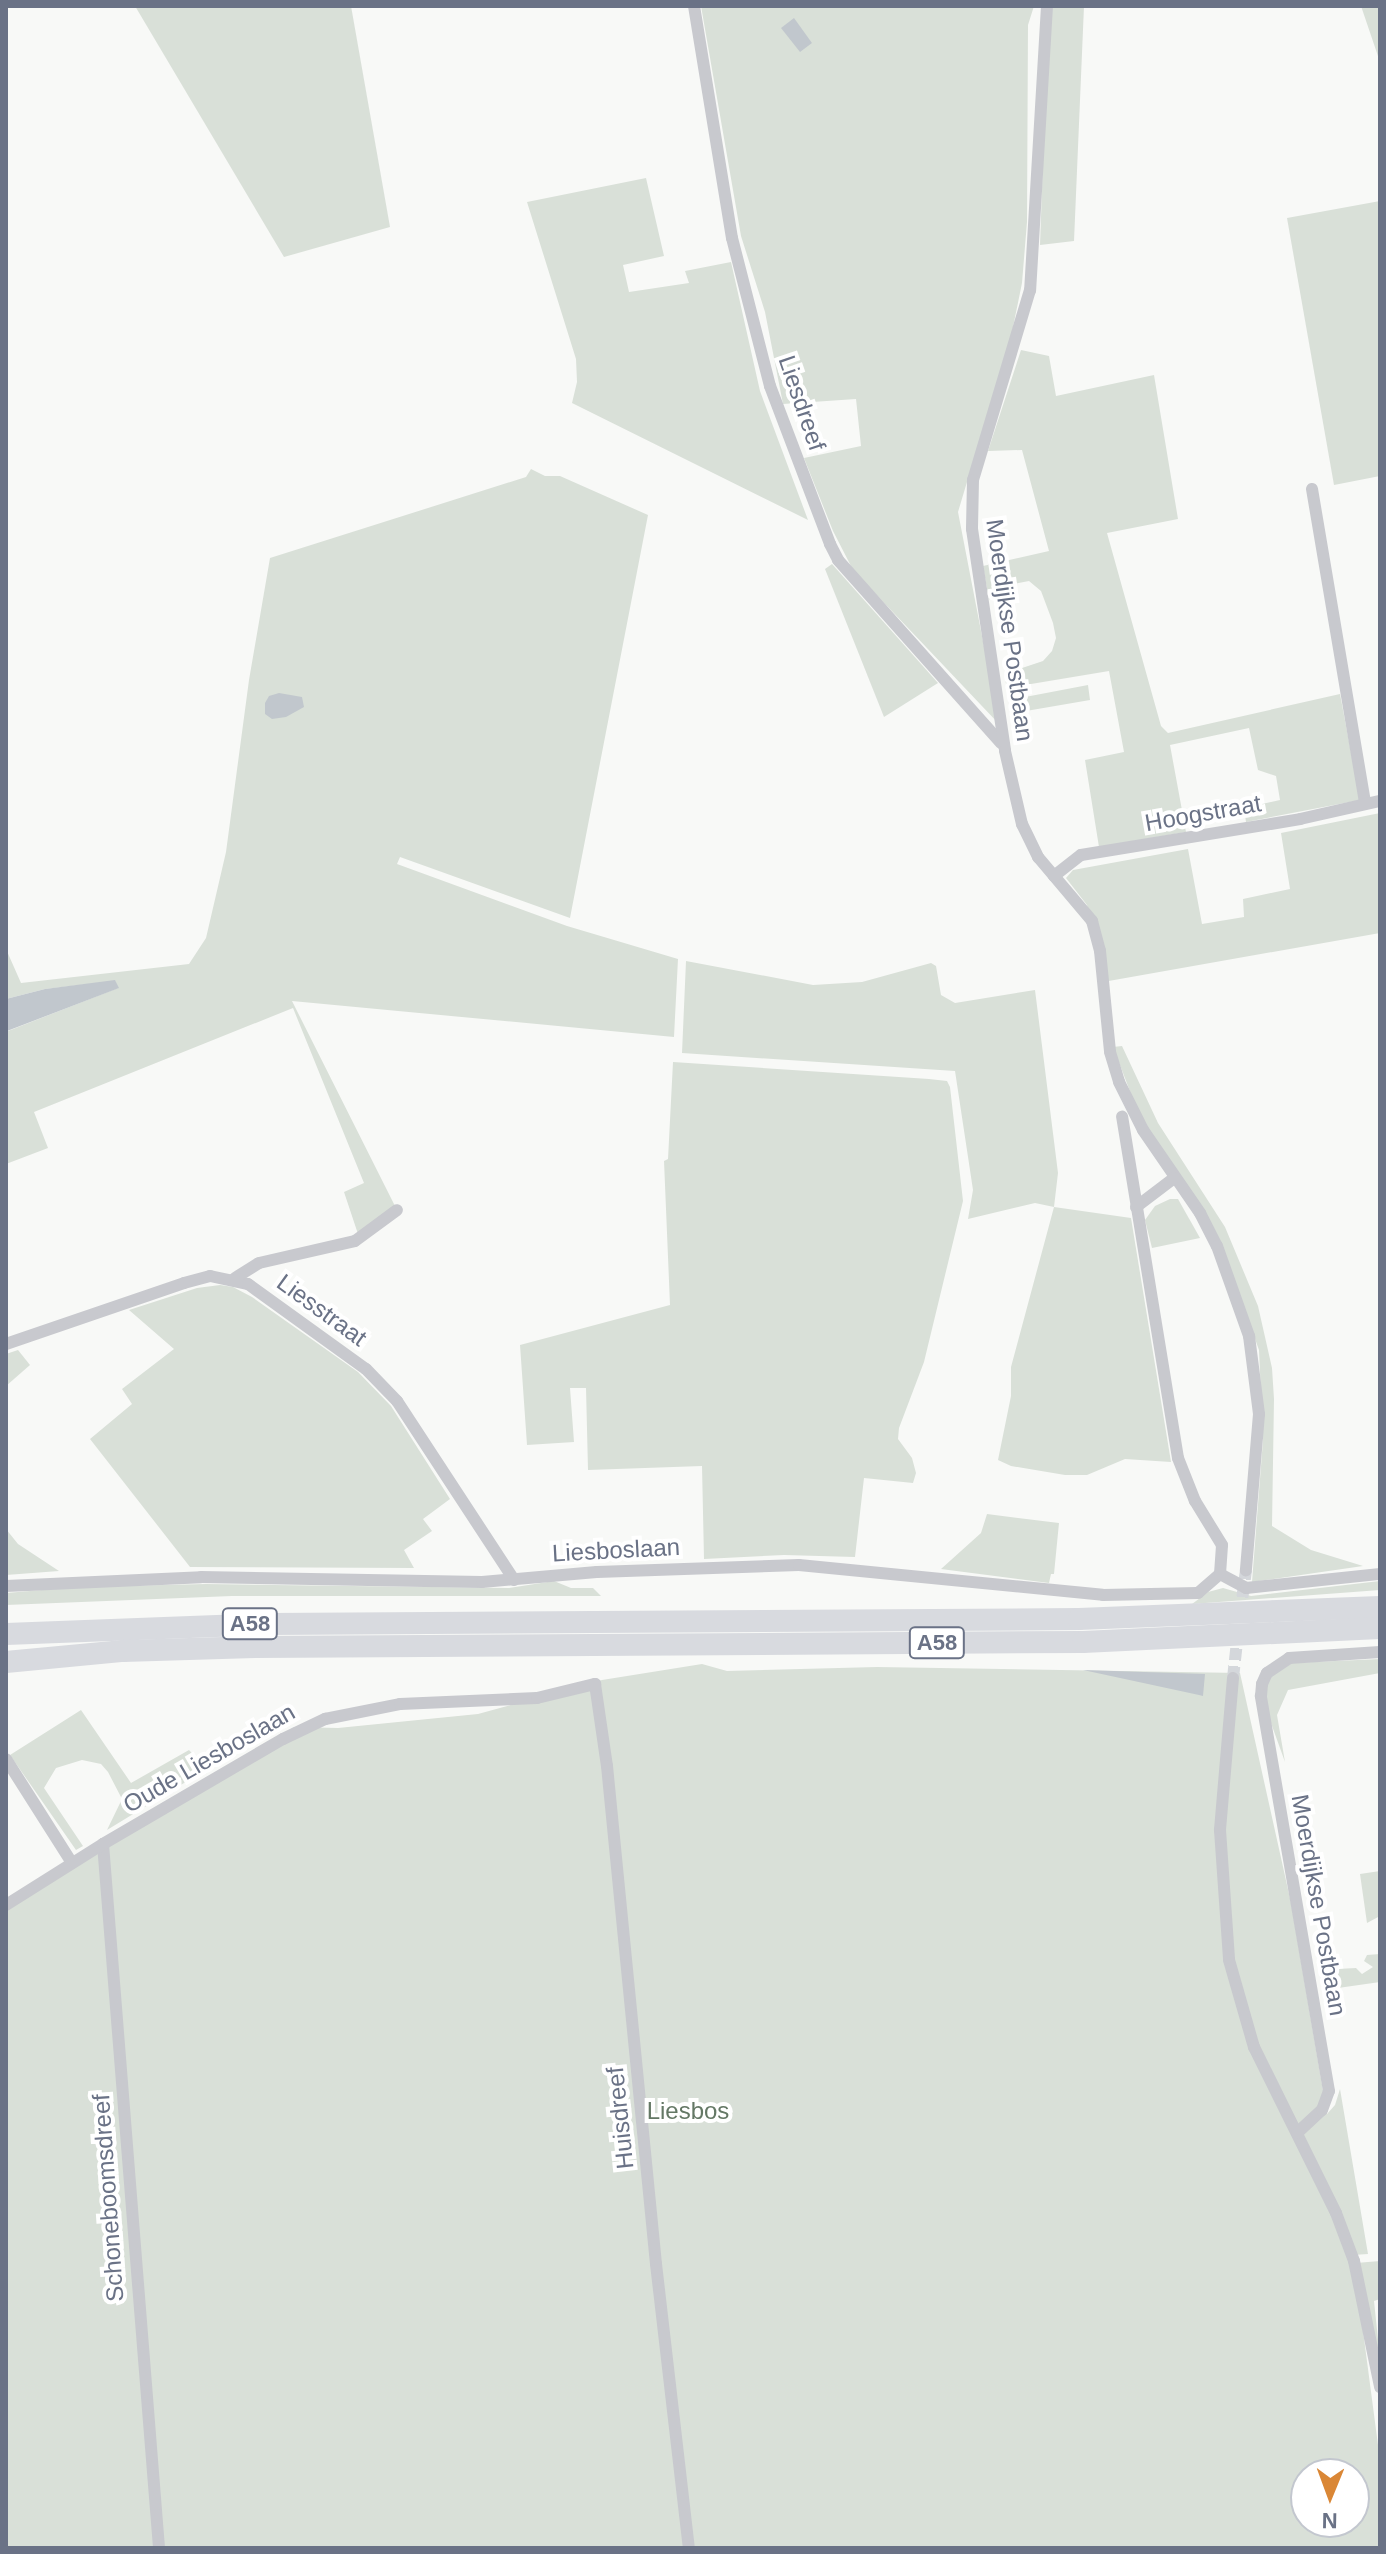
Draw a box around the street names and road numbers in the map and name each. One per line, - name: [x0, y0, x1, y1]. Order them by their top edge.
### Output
- street label: Liesdreef: [772, 352, 832, 454]
- street label: Moerdijkse Postbaan: [980, 517, 1040, 743]
- street label: Hoogstraat: [1143, 789, 1263, 837]
- street label: Liesstraat: [271, 1268, 373, 1352]
- street label: Liesboslaan: [551, 1532, 681, 1568]
- road number: A58: [220, 1606, 280, 1642]
- road number: A58: [907, 1625, 967, 1661]
- street label: Oude Liesboslaan: [118, 1697, 300, 1819]
- street label: Moerdijkse Postbaan: [1285, 1792, 1353, 2018]
- street label: Huisdreef: [600, 2065, 640, 2171]
- street label: Schoneboomsdreef: [86, 2093, 130, 2303]

